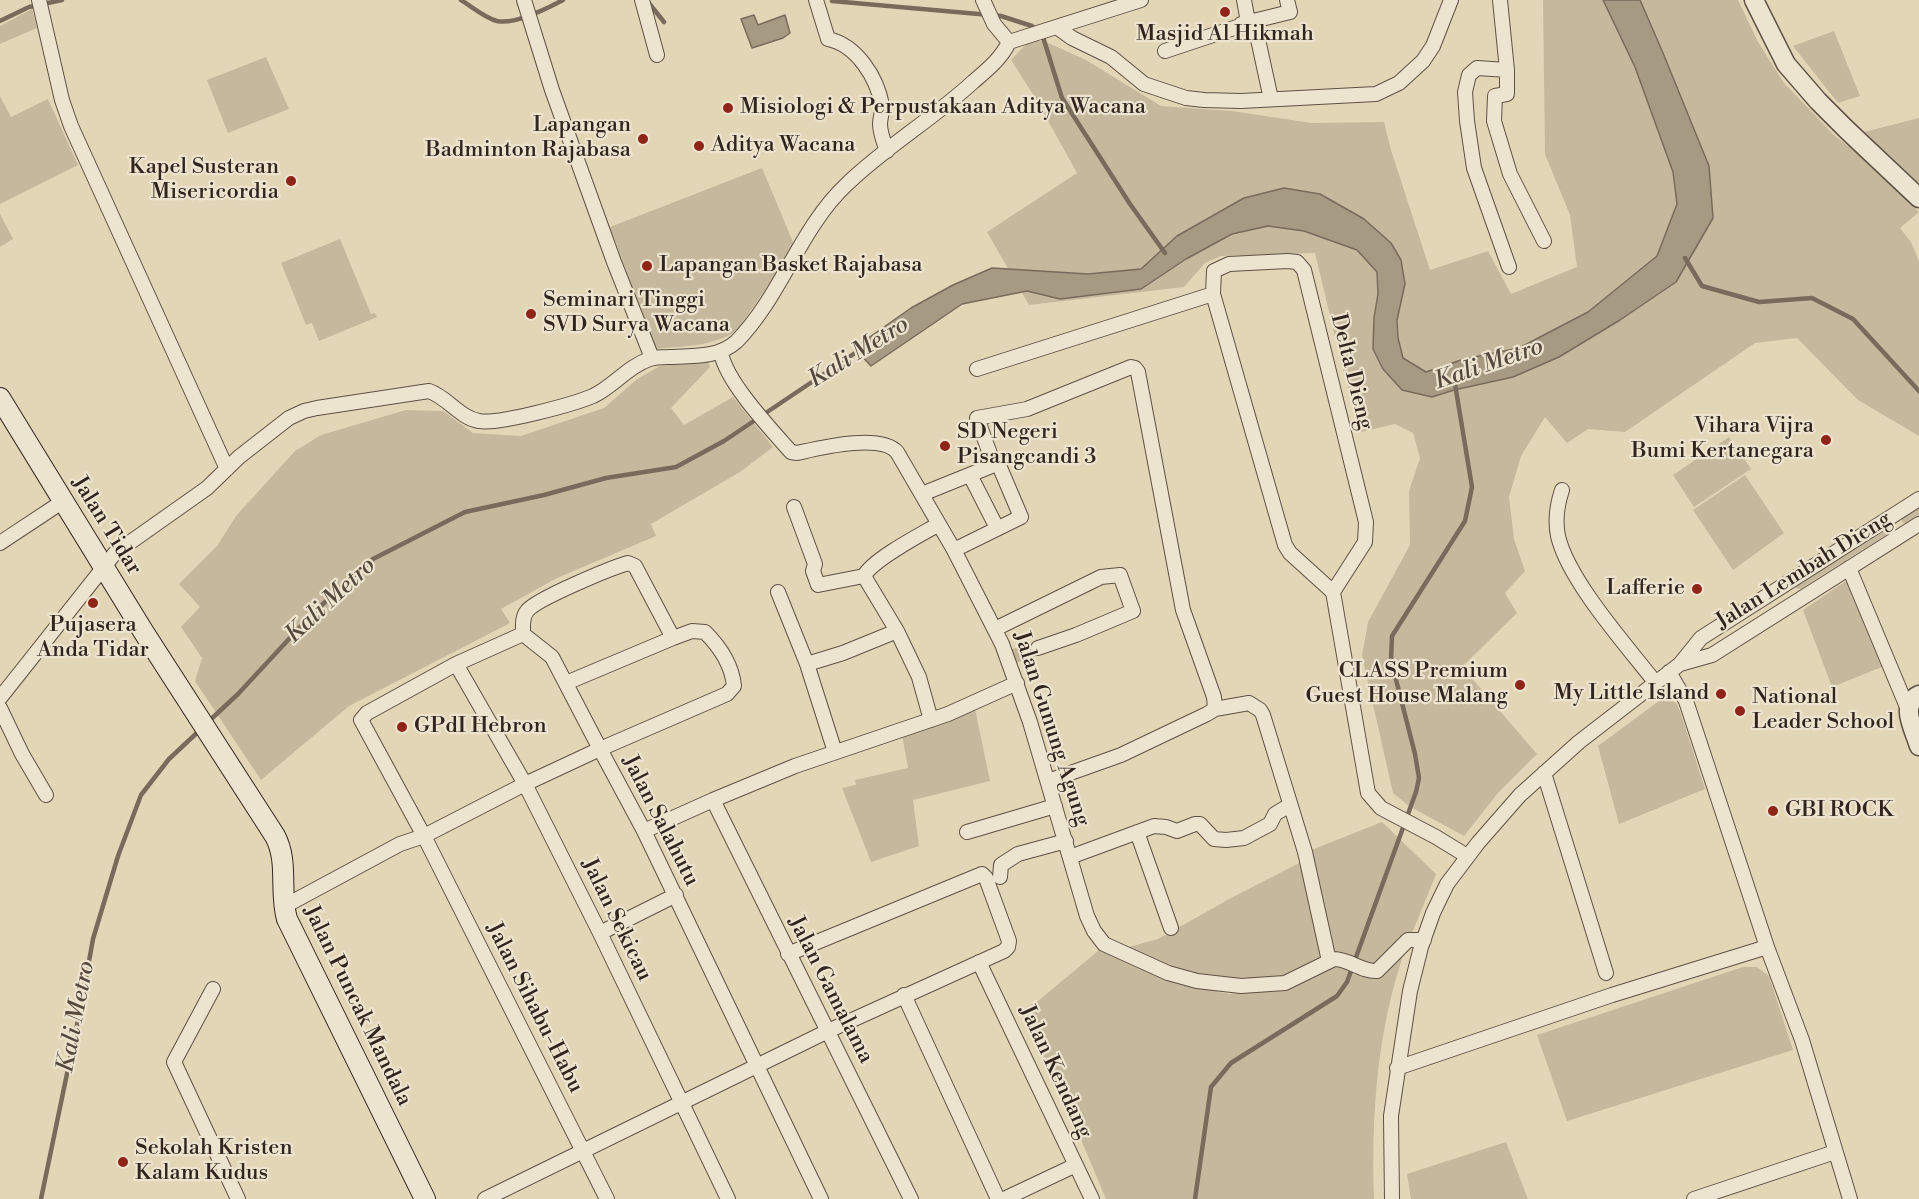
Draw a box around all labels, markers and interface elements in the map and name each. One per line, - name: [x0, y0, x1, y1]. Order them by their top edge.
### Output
- marker: Masjid Al Hikmah: [1218, 5, 1232, 19]
- place label: Masjid Al Hikmah: [1136, 22, 1314, 48]
- place label: Misiologi & Perpustakaan Aditya Wacana: [740, 95, 1146, 121]
- marker: Misiologi & Perpustakaan Aditya Wacana: [721, 101, 735, 115]
- place label: Lapangan Badminton Rajabasa: [425, 113, 631, 164]
- marker: Lapangan Badminton Rajabasa: [636, 132, 650, 146]
- place label: Aditya Wacana: [711, 133, 855, 159]
- marker: Aditya Wacana: [692, 139, 706, 153]
- place label: Kapel Susteran Misericordia: [129, 155, 279, 206]
- marker: Kapel Susteran Misericordia: [284, 174, 298, 188]
- place label: Lapangan Basket Rajabasa: [659, 253, 922, 279]
- marker: Lapangan Basket Rajabasa: [640, 259, 654, 273]
- place label: Seminari Tinggi SVD Surya Wacana: [543, 288, 730, 340]
- marker: Seminari Tinggi SVD Surya Wacana: [524, 307, 538, 321]
- water label: Kali Metro: [803, 311, 915, 395]
- street label: Delta Dieng: [1324, 311, 1378, 433]
- water label: Kali Metro: [1431, 333, 1547, 397]
- place label: Vihara Vijra Bumi Kertanegara: [1631, 414, 1814, 466]
- place label: SD Negeri Pisangcandi 3: [957, 420, 1096, 472]
- marker: Vihara Vijra Bumi Kertanegara: [1819, 433, 1833, 447]
- marker: SD Negeri Pisangcandi 3: [938, 439, 952, 453]
- street label: Jalan Tidar: [65, 472, 147, 580]
- street label: Jalan Lembah Dieng: [1711, 506, 1897, 636]
- water label: Kali Metro: [280, 552, 382, 650]
- place label: Lafferie: [1606, 576, 1685, 602]
- marker: Lafferie: [1690, 582, 1704, 596]
- marker: Pujasera Anda Tidar: [86, 596, 100, 610]
- place label: Pujasera Anda Tidar: [37, 613, 149, 664]
- street label: Jalan Gunung Agung: [1007, 628, 1095, 830]
- place label: CLASS Premium Guest House Malang: [1305, 659, 1508, 710]
- marker: CLASS Premium Guest House Malang: [1513, 678, 1527, 692]
- place label: My Little Island: [1554, 681, 1709, 707]
- place label: National Leader School: [1752, 685, 1894, 736]
- marker: My Little Island: [1714, 687, 1728, 701]
- marker: National Leader School: [1733, 704, 1747, 718]
- place label: GPdI Hebron: [414, 714, 547, 740]
- marker: GPdI Hebron: [395, 720, 409, 734]
- street label: Jalan Salahutu: [616, 751, 704, 891]
- place label: GBI ROCK: [1785, 798, 1893, 824]
- marker: GBI ROCK: [1766, 804, 1780, 818]
- street label: Jalan Sekicau: [575, 854, 657, 986]
- street label: Jalan Puncak Mandala: [297, 901, 417, 1111]
- street label: Jalan Gamalama: [782, 912, 878, 1068]
- street label: Jalan Sihabu-Habu: [480, 918, 588, 1098]
- water label: Kali Metro: [52, 959, 102, 1075]
- street label: Jalan Kendang: [1013, 1001, 1097, 1143]
- place label: Sekolah Kristen Kalam Kudus: [135, 1136, 292, 1188]
- marker: Sekolah Kristen Kalam Kudus: [116, 1155, 130, 1169]

